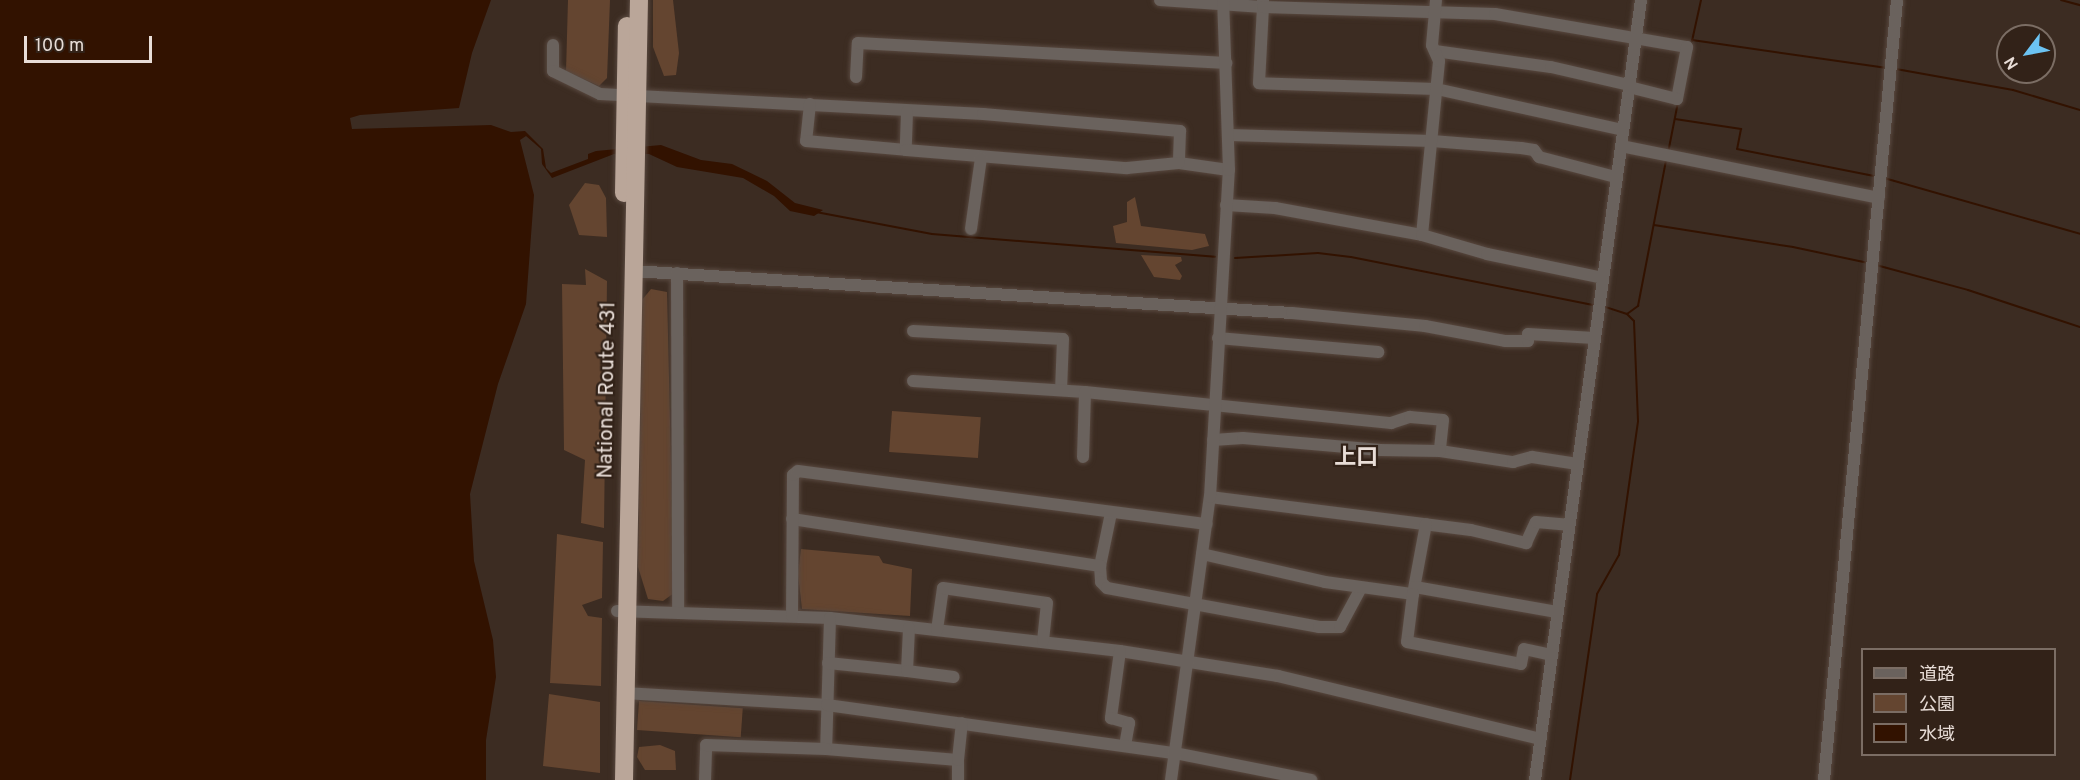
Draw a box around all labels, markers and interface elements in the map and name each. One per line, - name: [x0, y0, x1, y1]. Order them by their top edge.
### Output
- scale bar: [27, 24, 154, 62]
- north arrow: [1996, 24, 2056, 84]
- text: 100 m: [35, 35, 84, 58]
- text: N: [2001, 52, 2024, 73]
- street label: National Route 431: [594, 301, 622, 479]
- district label: 上口: [1334, 446, 1378, 472]
- legend: [1861, 648, 2056, 756]
- text: 道路: [1919, 664, 1955, 687]
- text: 公園: [1919, 694, 1955, 717]
- text: 水域: [1919, 724, 1955, 747]

